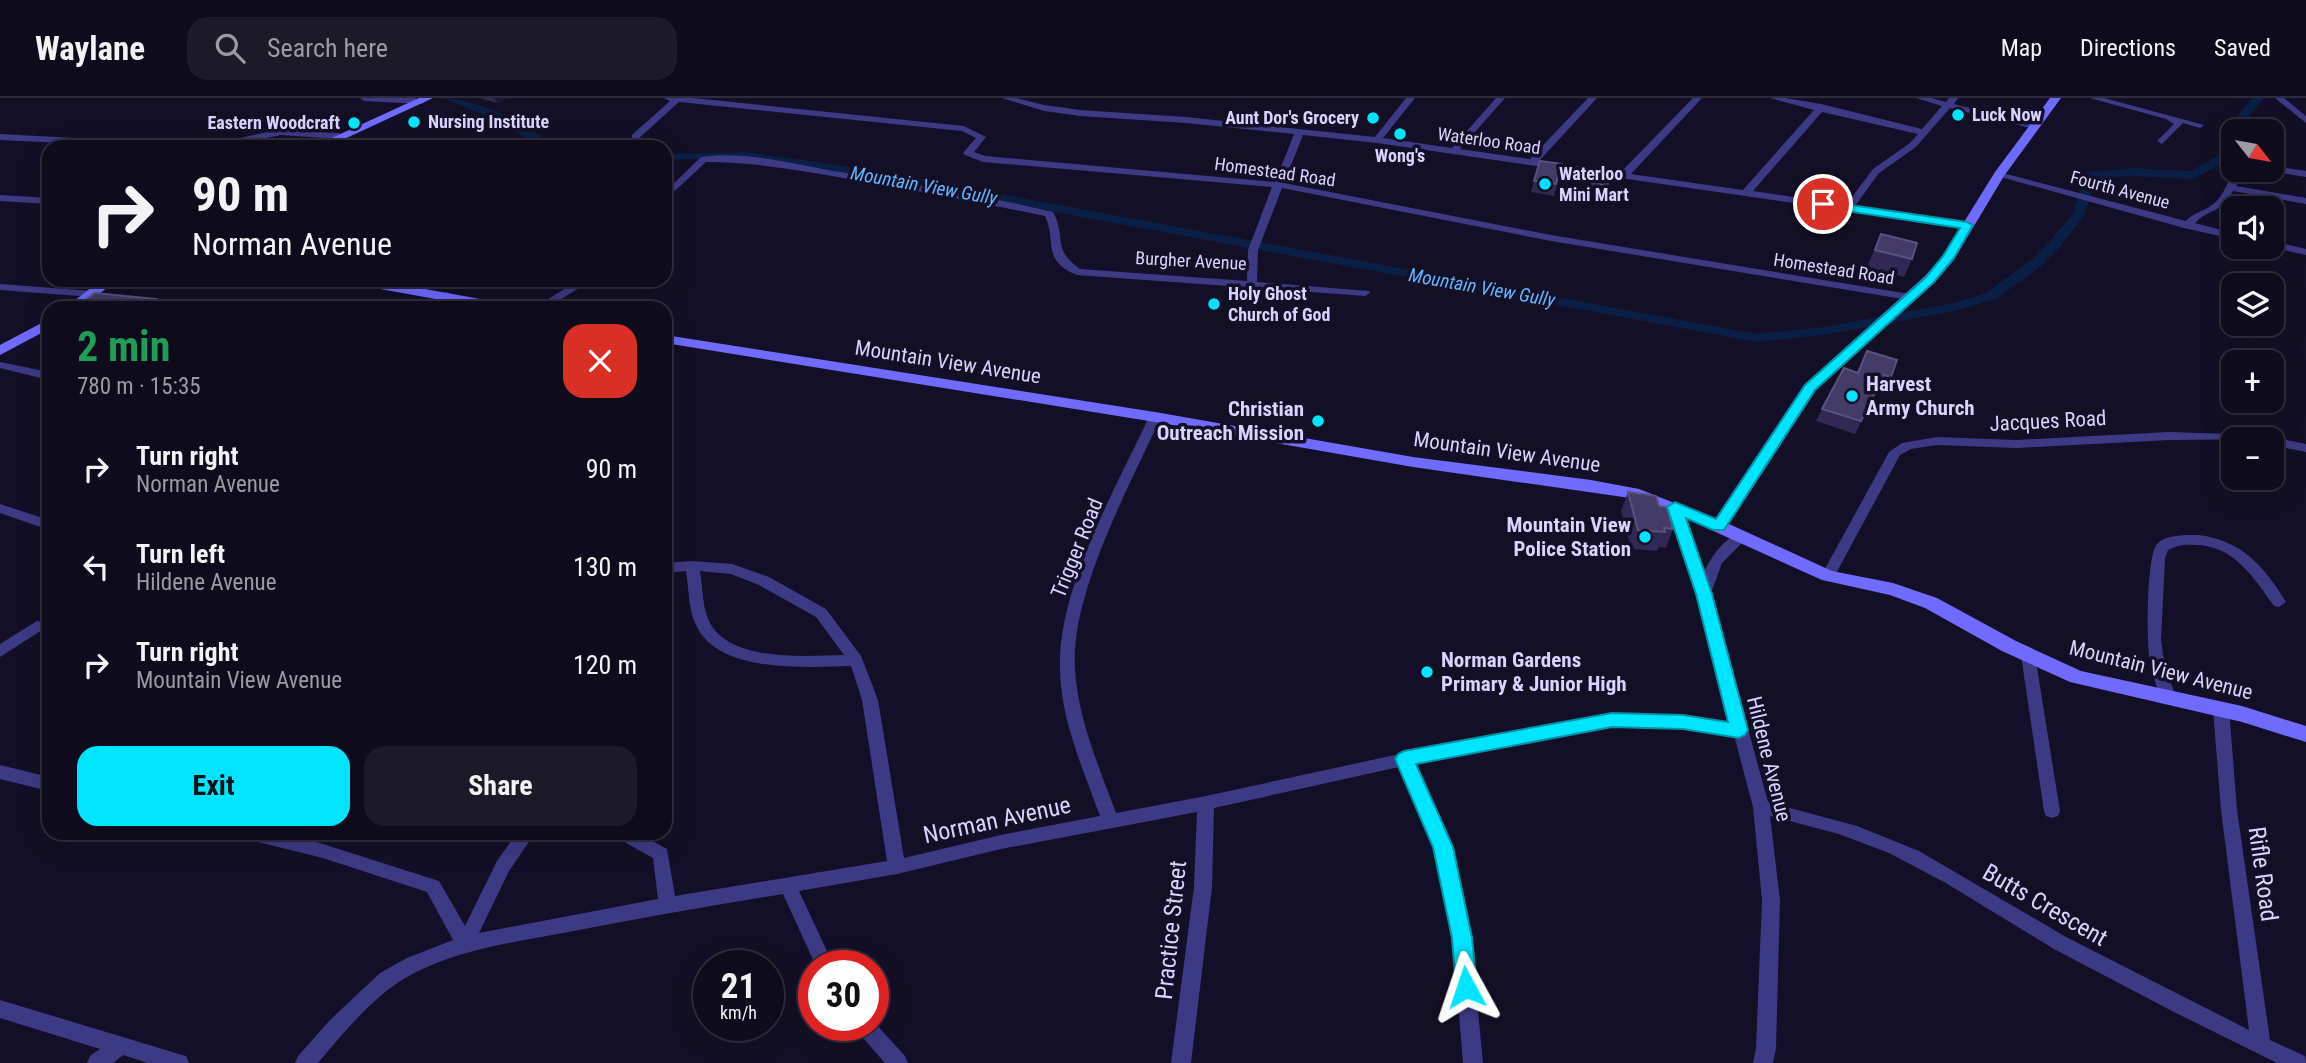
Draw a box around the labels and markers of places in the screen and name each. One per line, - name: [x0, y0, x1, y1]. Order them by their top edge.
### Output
- place label: Luck Now: [1972, 104, 2042, 125]
- place label: Aunt Dor's Grocery: [1225, 107, 1359, 128]
- marker: Luck Now: [1950, 107, 1966, 123]
- marker: Aunt Dor's Grocery: [1365, 110, 1381, 126]
- place label: Nursing Institute: [428, 111, 549, 132]
- place label: Eastern Woodcraft: [207, 112, 340, 133]
- marker: Nursing Institute: [406, 114, 422, 130]
- marker: Eastern Woodcraft: [346, 115, 362, 131]
- marker: Wong's: [1392, 126, 1408, 142]
- place label: Wong's: [1375, 145, 1425, 166]
- place label: Waterloo Mini Mart: [1559, 163, 1629, 205]
- pin: [1793, 174, 1853, 234]
- marker: Waterloo Mini Mart: [1537, 176, 1553, 192]
- place label: Holy Ghost Church of God: [1228, 283, 1330, 325]
- marker: Holy Ghost Church of God: [1206, 296, 1222, 312]
- place label: Harvest Army Church: [1866, 372, 1975, 420]
- marker: Harvest Army Church: [1844, 388, 1860, 404]
- place label: Christian Outreach Mission: [1157, 397, 1304, 445]
- marker: Christian Outreach Mission: [1310, 413, 1326, 429]
- place label: Mountain View Police Station: [1506, 513, 1631, 561]
- marker: Mountain View Police Station: [1637, 529, 1653, 545]
- place label: Norman Gardens Primary & Junior High: [1441, 648, 1627, 696]
- marker: Norman Gardens Primary & Junior High: [1419, 664, 1435, 680]

